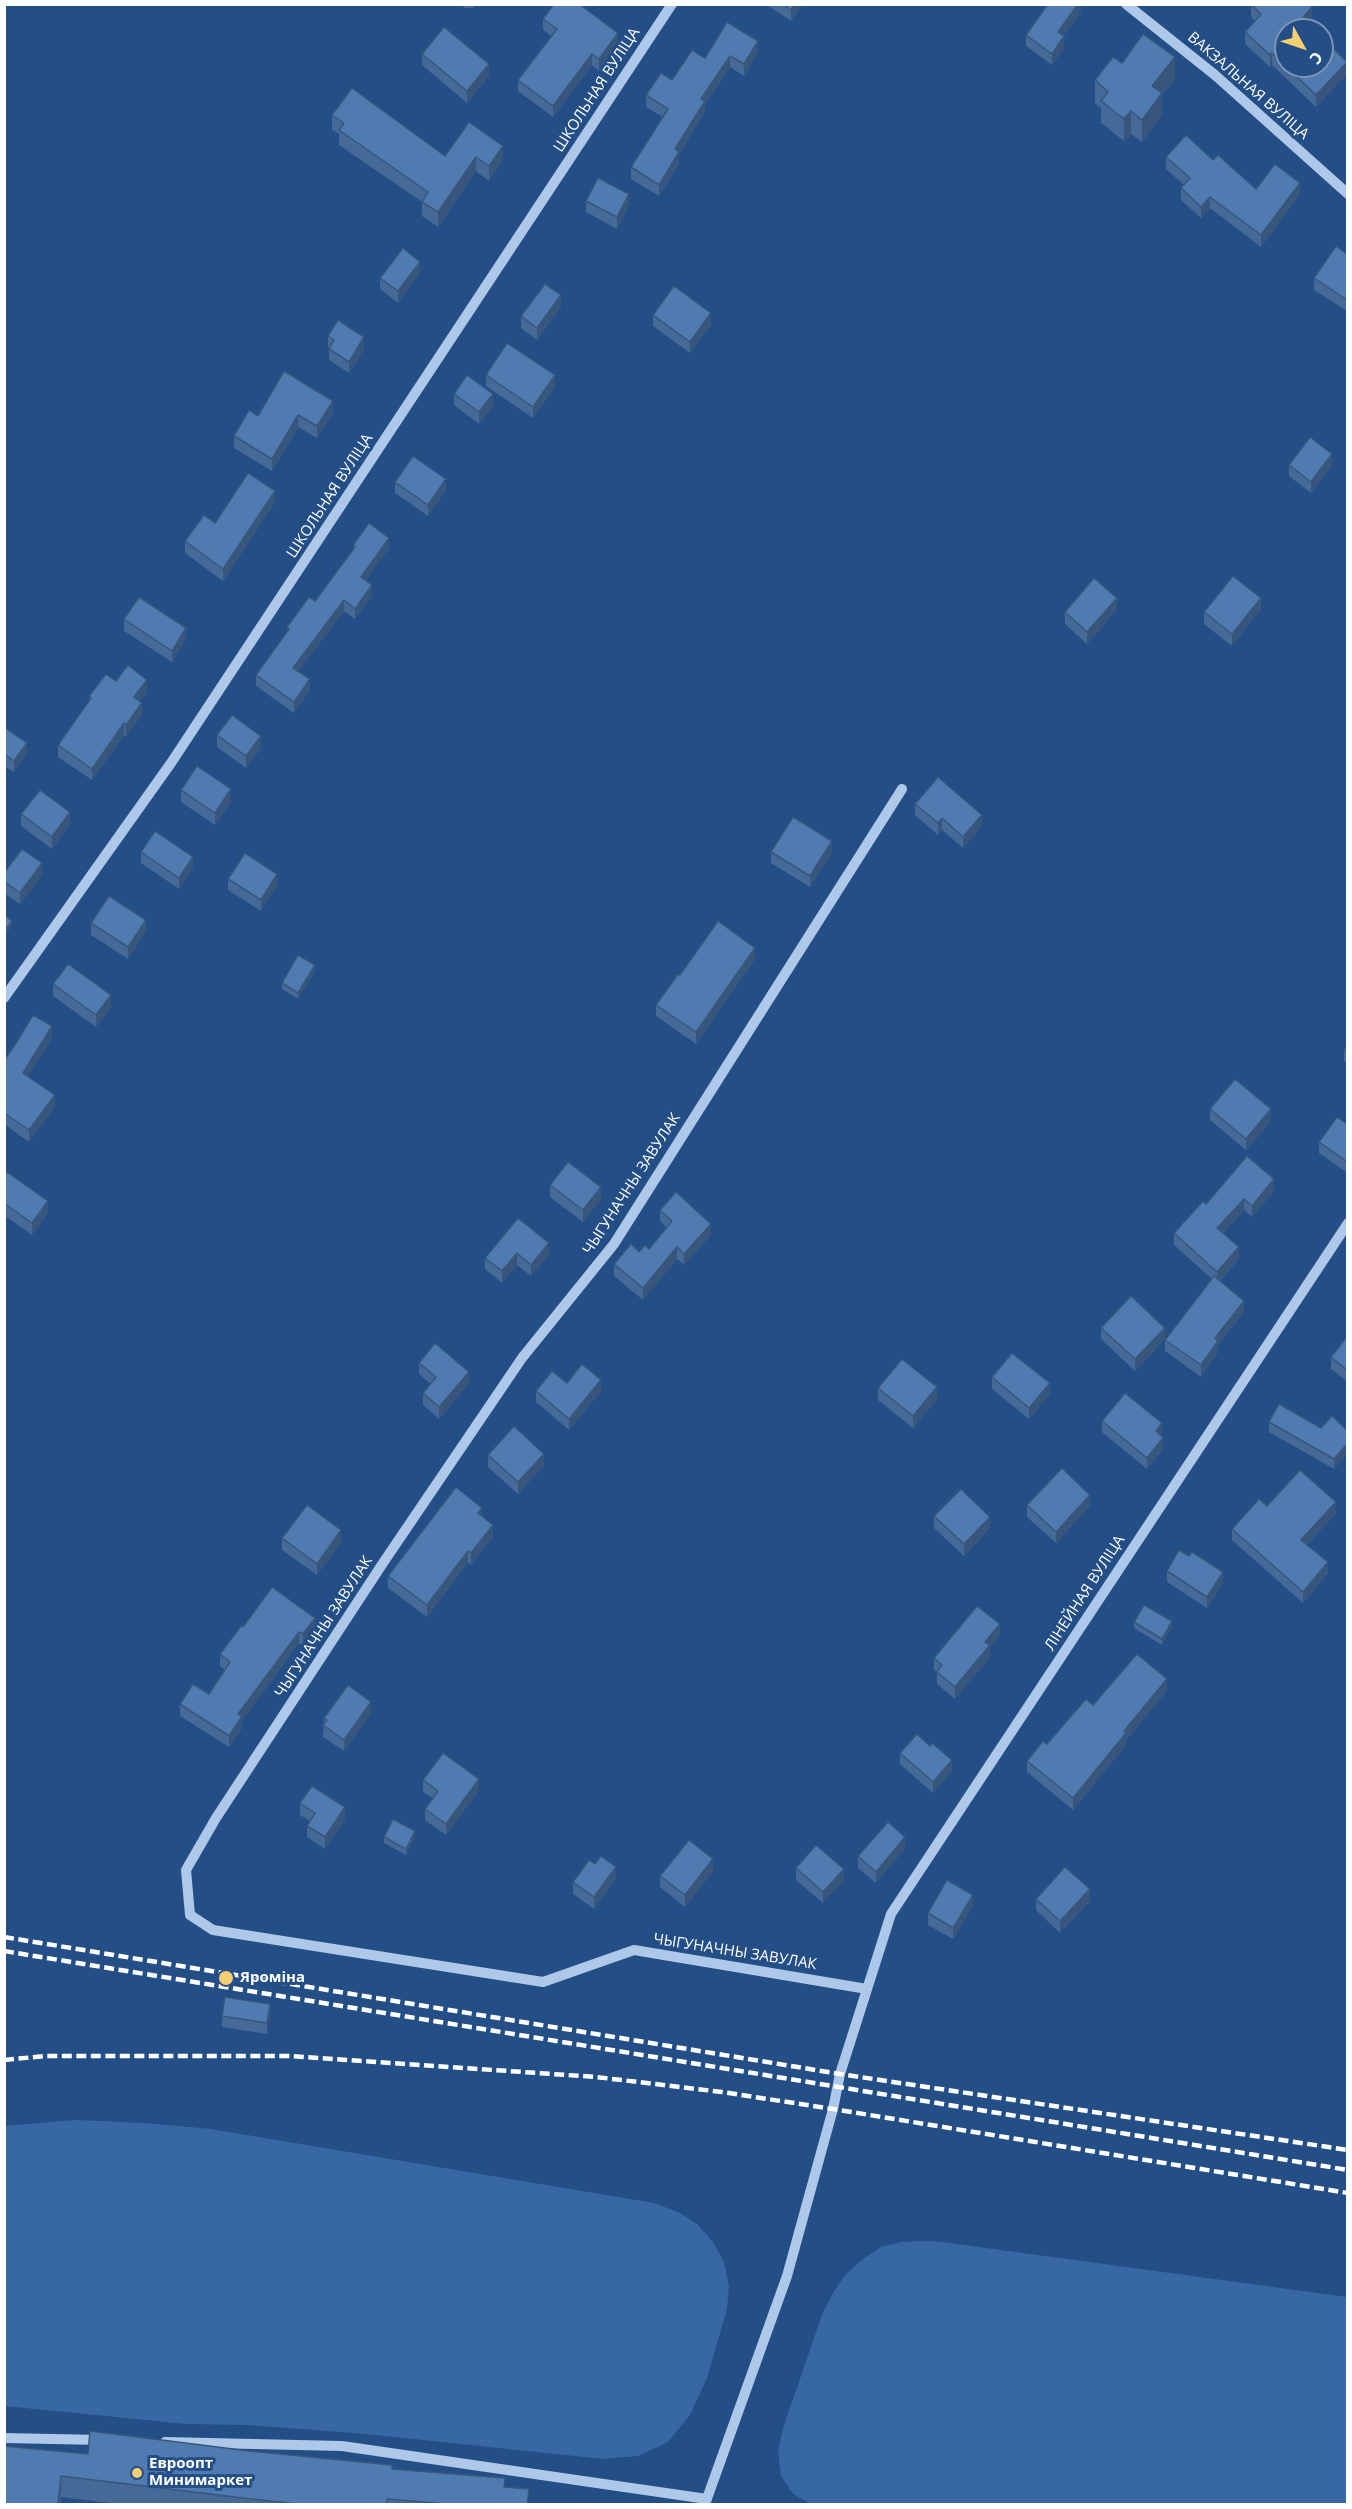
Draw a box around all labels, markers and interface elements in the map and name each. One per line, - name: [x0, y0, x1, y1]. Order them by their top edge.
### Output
- north arrow: [1274, 18, 1334, 78]
- street label: ШКОЛЬНАЯ ВУЛІЦА: [550, 25, 644, 155]
- street label: ВАКЗАЛЬНАЯ ВУЛІЦА: [1184, 28, 1312, 144]
- text: С: [1305, 47, 1328, 69]
- street label: ШКОЛЬНАЯ ВУЛІЦА: [283, 431, 377, 561]
- street label: ЧЫГУНАЧНЫ ЗАВУЛАК: [579, 1110, 685, 1258]
- street label: ЛІНЕЙНАЯ ВУЛІЦА: [1041, 1532, 1129, 1654]
- street label: ЧЫГУНАЧНЫ ЗАВУЛАК: [271, 1553, 377, 1701]
- street label: ЧЫГУНАЧНЫ ЗАВУЛАК: [652, 1930, 818, 1974]
- marker: Яроміна: [217, 1969, 235, 1987]
- place label: Яроміна: [240, 1969, 305, 1987]
- place label: Евроопт Минимаркет: [149, 2455, 252, 2490]
- marker: Евроопт Минимаркет: [130, 2466, 144, 2480]

